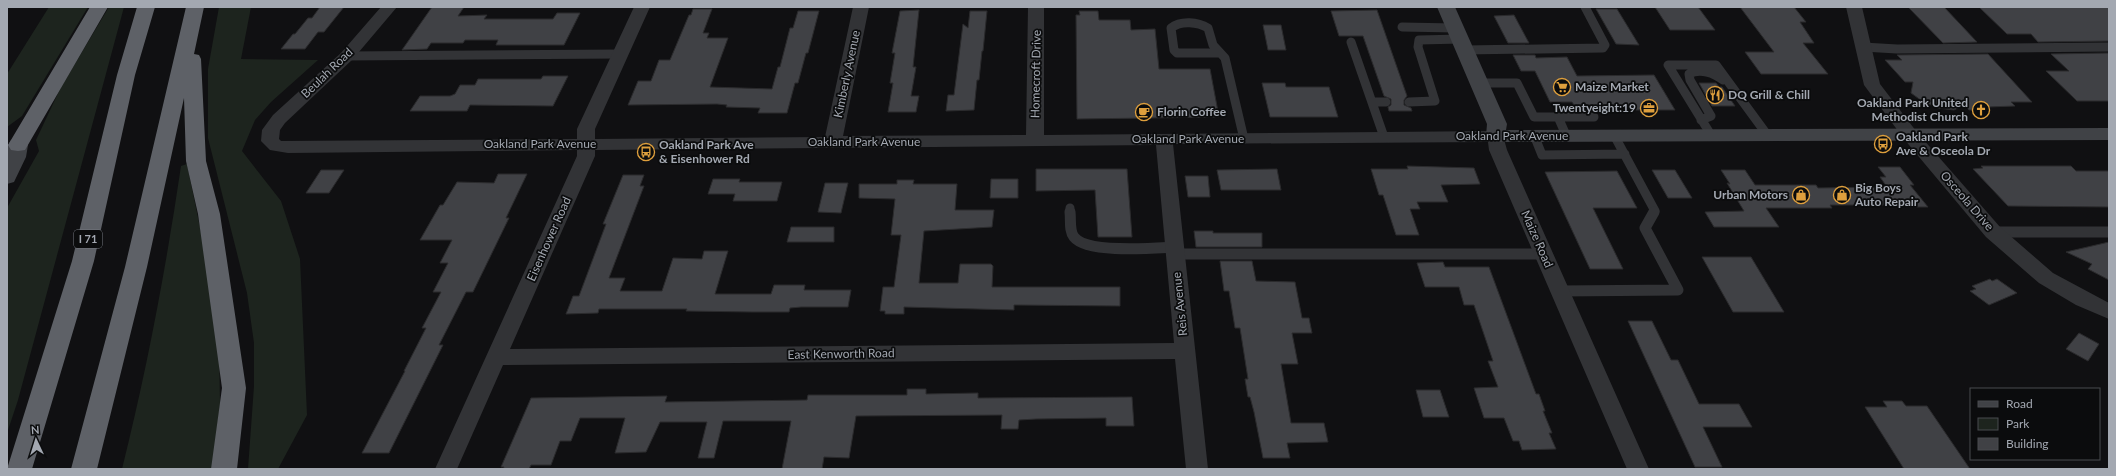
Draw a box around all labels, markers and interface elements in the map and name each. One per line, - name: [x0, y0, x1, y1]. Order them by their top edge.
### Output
- street label: Kimberly Avenue: [830, 29, 863, 119]
- street label: Homecroft Drive: [1027, 30, 1044, 118]
- street label: Beulah Road: [298, 44, 356, 101]
- supermarket icon: Maize Market: [1552, 77, 1572, 97]
- place label: Maize Market: [1575, 79, 1649, 94]
- restaurant icon: DQ Grill & Chill: [1705, 85, 1725, 105]
- place label: DQ Grill & Chill: [1728, 87, 1810, 102]
- place label: Oakland Park United Methodist Church: [1857, 95, 1968, 124]
- office icon: Twentyeight:19: [1639, 98, 1659, 118]
- place label: Twentyeight:19: [1553, 100, 1636, 115]
- church icon: Oakland Park United Methodist Church: [1971, 100, 1991, 120]
- cafe icon: Florin Coffee: [1134, 102, 1154, 122]
- place label: Florin Coffee: [1157, 104, 1227, 119]
- street label: Oakland Park Avenue: [1456, 128, 1568, 143]
- place label: Oakland Park Ave & Osceola Dr: [1895, 129, 1991, 158]
- street label: Oakland Park Avenue: [1132, 131, 1244, 146]
- street label: Oakland Park Avenue: [808, 134, 920, 149]
- bus stop icon: Oakland Park Ave & Osceola Dr: [1873, 134, 1893, 154]
- street label: Oakland Park Avenue: [484, 136, 596, 151]
- place label: Oakland Park Ave & Eisenhower Rd: [659, 137, 754, 166]
- bus stop icon: Oakland Park Ave & Eisenhower Rd: [636, 142, 656, 162]
- street label: Osceola Drive: [1937, 168, 1997, 233]
- place label: Big Boys Auto Repair: [1854, 180, 1919, 209]
- shop icon: Urban Motors: [1791, 185, 1811, 205]
- shop icon: Big Boys Auto Repair: [1832, 185, 1852, 205]
- place label: Urban Motors: [1713, 187, 1788, 202]
- street label: Eisenhower Road: [523, 194, 574, 283]
- street label: Maize Road: [1518, 208, 1557, 270]
- road number: I 71: [74, 230, 102, 248]
- street label: Reis Avenue: [1169, 271, 1190, 337]
- street label: East Kenworth Road: [787, 345, 895, 362]
- legend: [1970, 388, 2100, 460]
- text: Road: [2006, 396, 2033, 411]
- text: Park: [2006, 416, 2030, 431]
- north arrow: [16, 420, 56, 460]
- text: N: [31, 423, 40, 436]
- text: Building: [2006, 436, 2049, 451]

